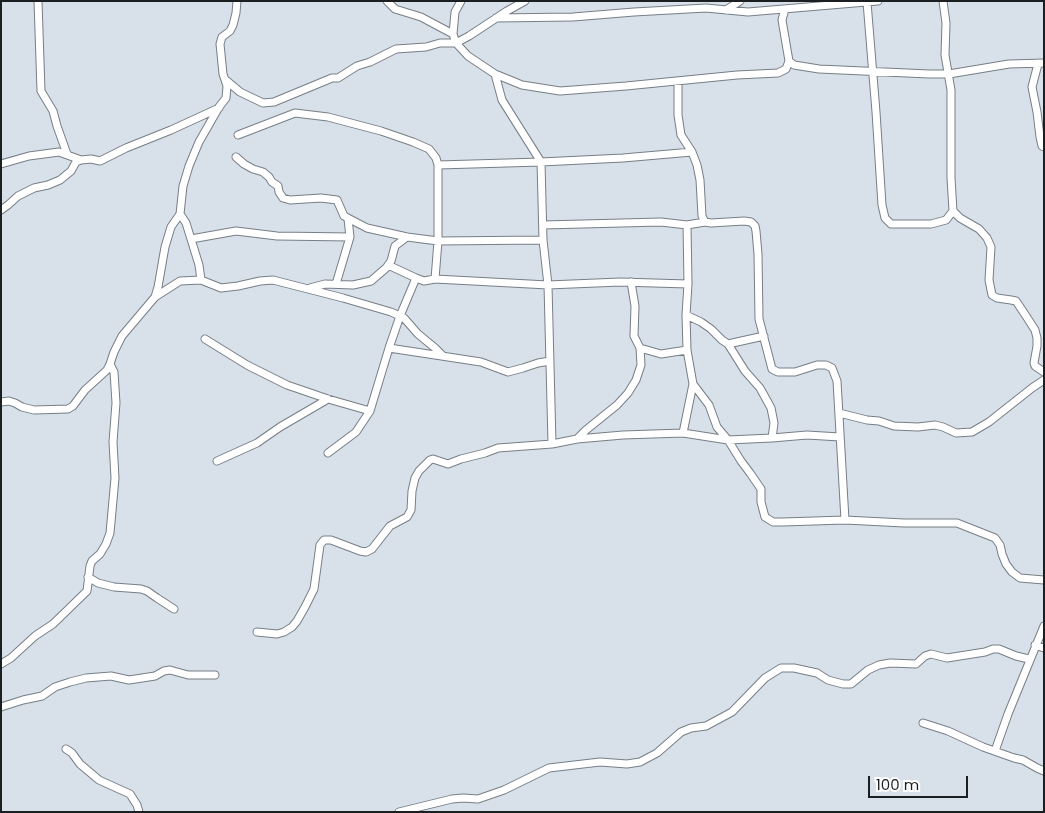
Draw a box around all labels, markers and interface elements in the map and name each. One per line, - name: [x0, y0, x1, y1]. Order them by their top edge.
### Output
- scale bar: [870, 766, 970, 798]
- text: 100 m: [876, 774, 919, 795]

